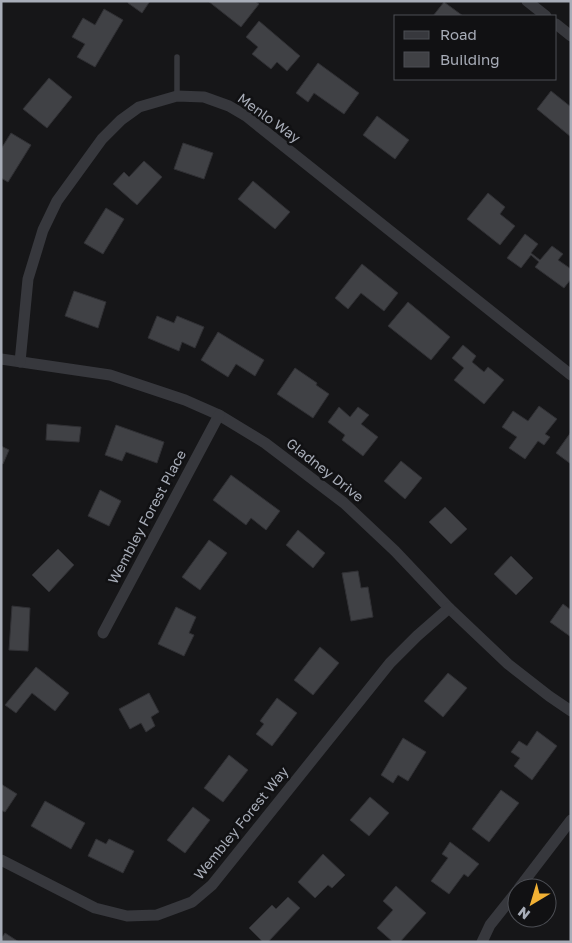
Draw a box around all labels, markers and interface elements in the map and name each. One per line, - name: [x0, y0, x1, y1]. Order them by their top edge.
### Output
- legend: [394, 15, 557, 80]
- text: Road: [440, 25, 477, 43]
- text: Building: [440, 50, 500, 68]
- street label: Menlo Way: [235, 89, 304, 146]
- street label: Gladney Drive: [283, 434, 367, 505]
- street label: Wembley Forest Place: [104, 447, 189, 587]
- street label: Wembley Forest Way: [190, 763, 292, 883]
- north arrow: [507, 878, 557, 928]
- text: N: [514, 904, 533, 924]

